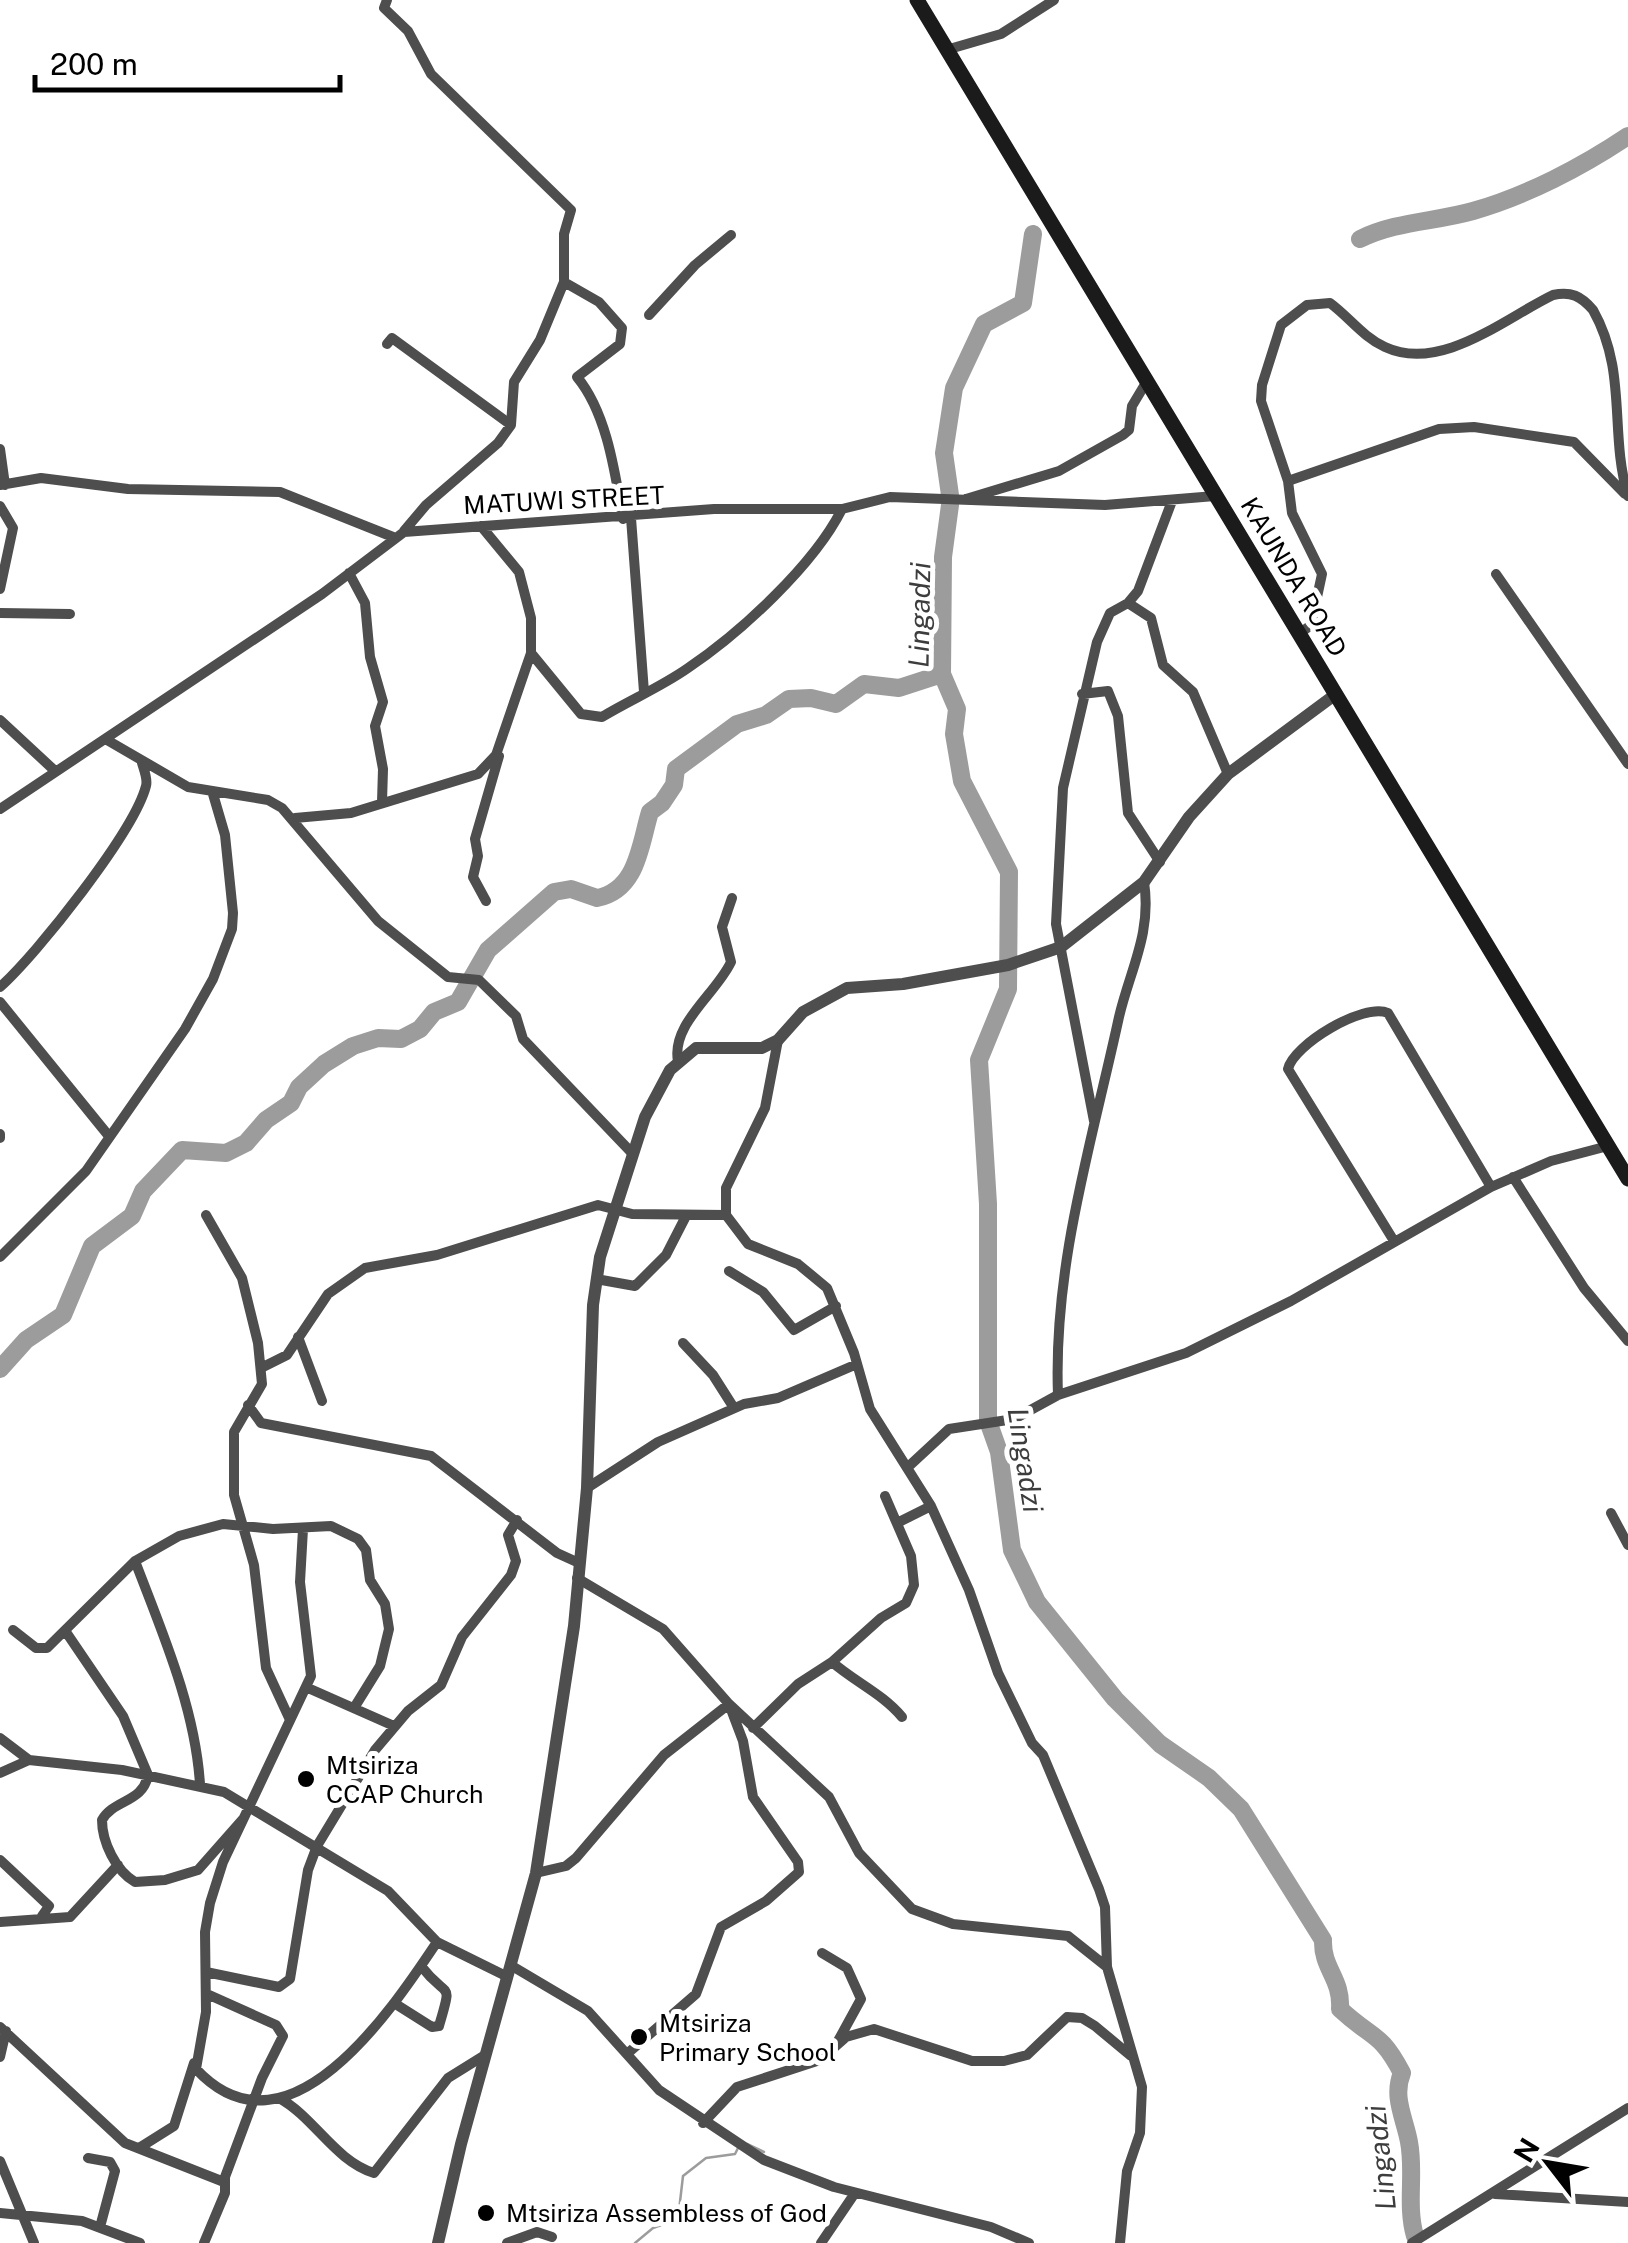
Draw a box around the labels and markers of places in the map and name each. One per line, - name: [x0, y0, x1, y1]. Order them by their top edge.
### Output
- place label: Mtsiriza CCAP Church: [326, 1750, 484, 1809]
- marker: Mtsiriza CCAP Church: [295, 1768, 317, 1790]
- place label: Mtsiriza Primary School: [659, 2008, 836, 2067]
- marker: Mtsiriza Primary School: [628, 2026, 650, 2048]
- place label: Mtsiriza Assembless of God: [506, 2198, 827, 2228]
- marker: Mtsiriza Assembless of God: [475, 2202, 497, 2224]

